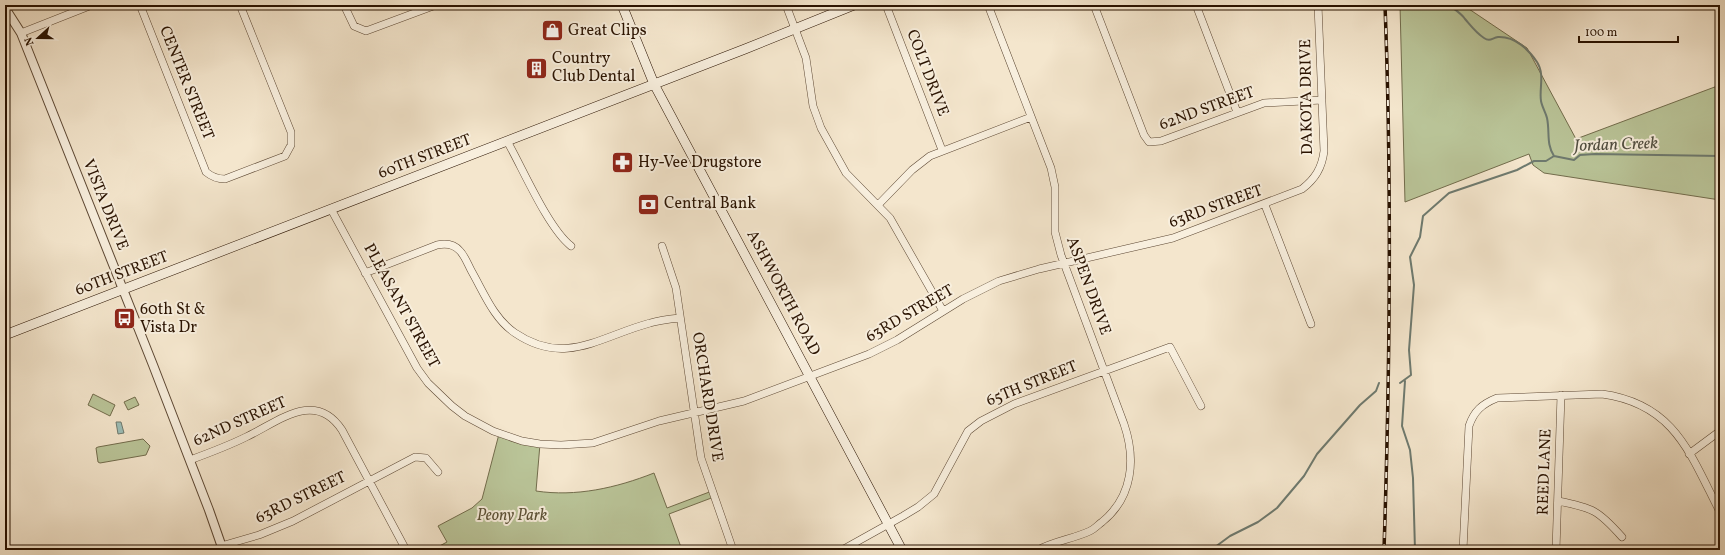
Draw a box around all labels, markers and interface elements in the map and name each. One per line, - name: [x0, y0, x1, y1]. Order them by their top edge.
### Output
- north arrow: [18, 18, 58, 58]
- shop icon: Great Clips: [539, 18, 565, 44]
- scale bar: [1579, 18, 1678, 44]
- place label: Great Clips: [568, 20, 647, 42]
- street label: CENTER STREET: [153, 23, 219, 143]
- text: 100 m: [1585, 25, 1618, 41]
- street label: COLT DRIVE: [900, 27, 954, 119]
- text: N: [22, 35, 38, 47]
- street label: DAKOTA DRIVE: [1295, 39, 1319, 155]
- place label: Country Club Dental: [552, 48, 636, 88]
- building icon: Country Club Dental: [523, 55, 549, 81]
- street label: 62ND STREET: [1156, 82, 1258, 136]
- street label: 60TH STREET: [375, 129, 475, 185]
- water label: Jordan Creek: [1572, 132, 1658, 158]
- pharmacy icon: Hy-Vee Drugstore: [609, 150, 635, 176]
- place label: Hy-Vee Drugstore: [638, 152, 762, 174]
- street label: VISTA DRIVE: [77, 156, 133, 254]
- street label: 63RD STREET: [1166, 180, 1266, 234]
- bank icon: Central Bank: [635, 191, 661, 217]
- place label: Central Bank: [664, 193, 756, 215]
- street label: ASHWORTH ROAD: [741, 226, 825, 360]
- street label: ASPEN DRIVE: [1060, 234, 1116, 338]
- street label: PLEASANT STREET: [358, 240, 444, 372]
- street label: 60TH STREET: [72, 246, 172, 302]
- street label: 63RD STREET: [862, 280, 958, 348]
- place label: 60th St & Vista Dr: [140, 299, 206, 339]
- bus stop icon: 60th St & Vista Dr: [111, 306, 137, 332]
- street label: ORCHARD DRIVE: [686, 331, 728, 463]
- street label: 65TH STREET: [983, 356, 1081, 412]
- street label: 62ND STREET: [190, 392, 290, 452]
- street label: REED LANE: [1532, 428, 1558, 516]
- street label: 63RD STREET: [252, 467, 350, 529]
- park label: Peony Park: [477, 505, 548, 527]

